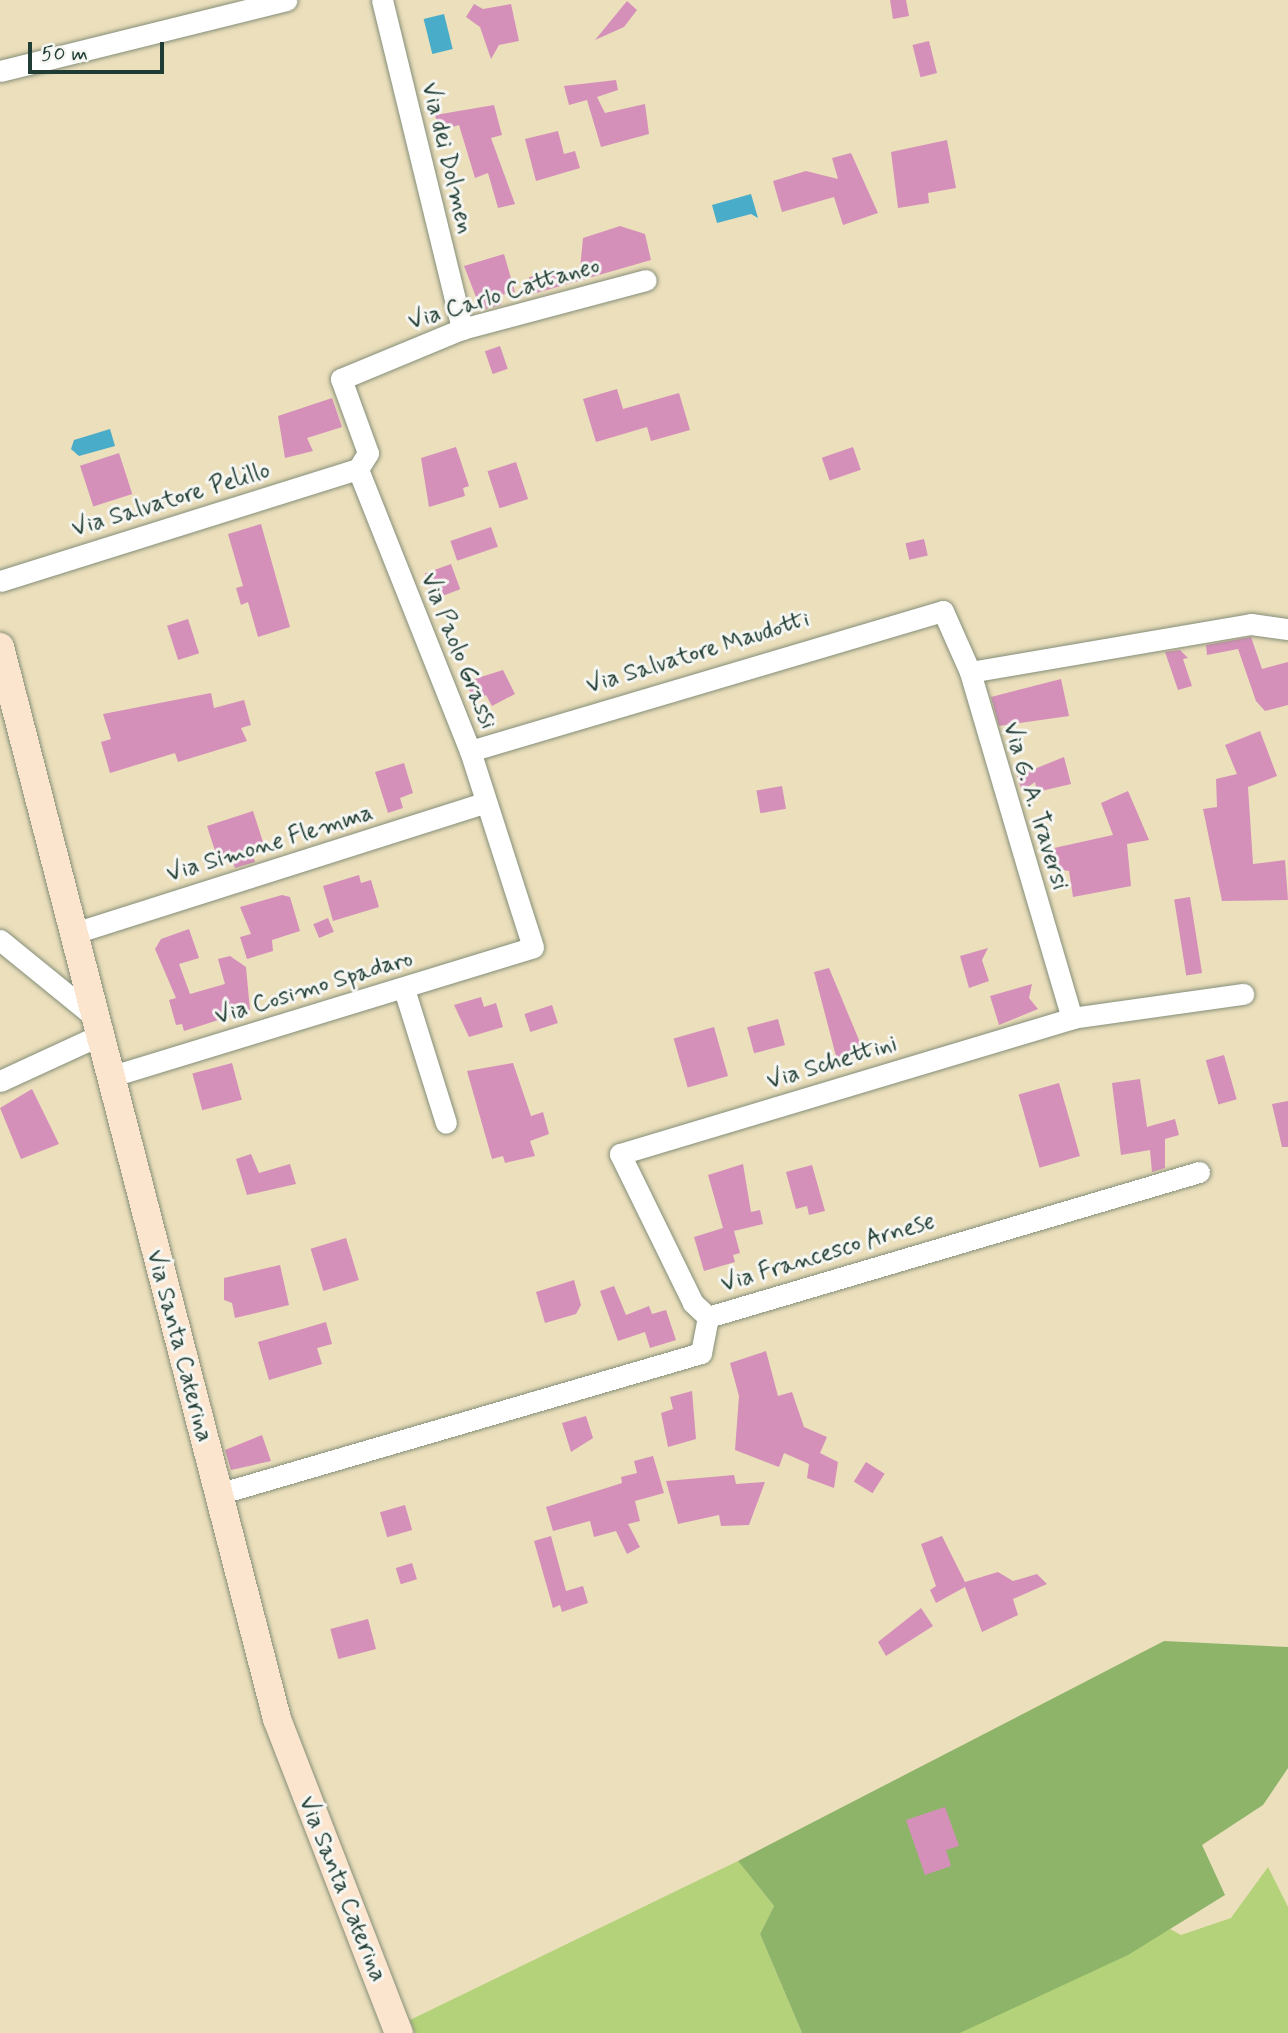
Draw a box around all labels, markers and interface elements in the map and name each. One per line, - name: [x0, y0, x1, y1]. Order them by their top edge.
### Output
- scale bar: [32, 28, 168, 72]
- text: 50 m: [41, 40, 88, 68]
- street label: Via dei Dolmen: [414, 79, 480, 237]
- street label: Via Carlo Cattaneo: [406, 251, 602, 337]
- street label: Via Salvatore Pelillo: [71, 457, 271, 543]
- street label: Via Paolo Grassi: [415, 571, 501, 731]
- street label: Via Salvatore Maudotti: [583, 605, 813, 701]
- street label: Via G. A. Traversi: [996, 719, 1074, 893]
- street label: Via Simone Flemma: [163, 799, 377, 889]
- street label: Via Cosimo Spadaro: [212, 944, 416, 1032]
- street label: Via Schettini: [763, 1030, 901, 1096]
- street label: Via Francesco Arnese: [719, 1207, 937, 1299]
- street label: Via Santa Caterina: [140, 1247, 218, 1445]
- street label: Via Santa Caterina: [292, 1792, 392, 1986]

